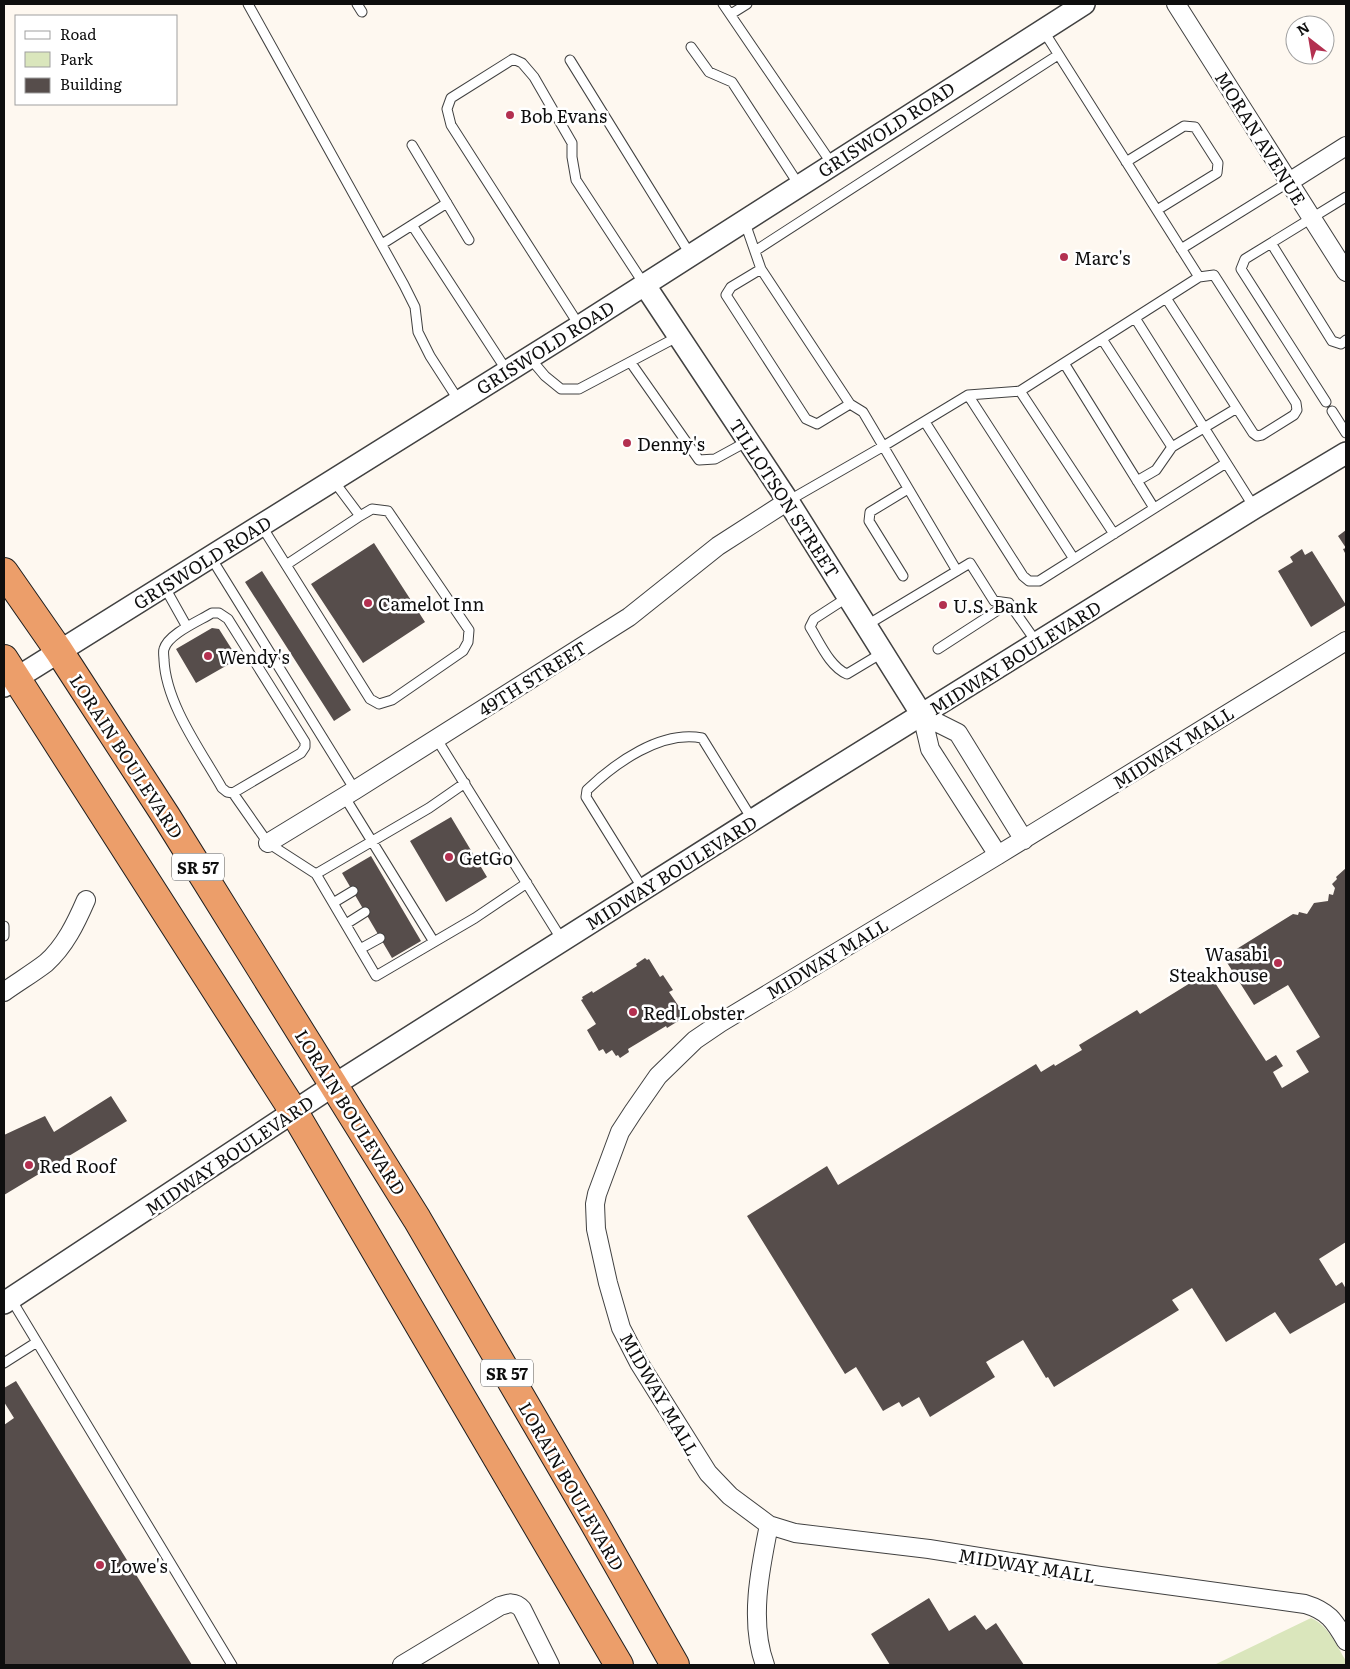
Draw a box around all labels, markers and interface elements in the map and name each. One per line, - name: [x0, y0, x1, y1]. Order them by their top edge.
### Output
- legend: [15, 15, 178, 105]
- north arrow: [1285, 15, 1335, 65]
- text: N: [1293, 16, 1313, 40]
- text: Road: [60, 22, 96, 45]
- text: Park: [60, 47, 94, 70]
- street label: MORAN AVENUE: [1209, 66, 1313, 210]
- text: Building: [60, 72, 122, 95]
- street label: GRISWOLD ROAD: [812, 74, 960, 184]
- place label: Bob Evans: [520, 102, 607, 129]
- marker: Bob Evans: [504, 109, 516, 121]
- place label: Marc's: [1074, 244, 1130, 271]
- marker: Marc's: [1058, 251, 1070, 263]
- street label: GRISWOLD ROAD: [471, 293, 619, 401]
- street label: TILLOTSON STREET: [723, 413, 847, 583]
- place label: Denny's: [637, 430, 705, 457]
- marker: Denny's: [621, 437, 633, 449]
- street label: GRISWOLD ROAD: [128, 508, 276, 616]
- place label: Camelot Inn: [378, 590, 484, 617]
- place label: U.S. Bank: [953, 592, 1039, 619]
- street label: MIDWAY BOULEVARD: [924, 593, 1106, 721]
- marker: Camelot Inn: [362, 597, 374, 609]
- marker: U.S. Bank: [937, 599, 949, 611]
- street label: 49TH STREET: [472, 634, 592, 722]
- place label: Wendy's: [218, 643, 290, 670]
- marker: Wendy's: [202, 650, 214, 662]
- street label: LORAIN BOULEVARD: [64, 668, 190, 844]
- street label: MIDWAY MALL: [1107, 699, 1239, 795]
- street label: MIDWAY BOULEVARD: [580, 808, 762, 936]
- place label: GetGo: [459, 844, 513, 871]
- marker: GetGo: [443, 851, 455, 863]
- road number: SR 57: [172, 854, 224, 880]
- street label: MIDWAY MALL: [761, 911, 893, 1005]
- place label: Wasabi Steakhouse: [1169, 940, 1268, 988]
- marker: Wasabi Steakhouse: [1272, 957, 1284, 969]
- place label: Red Lobster: [643, 999, 745, 1026]
- marker: Red Lobster: [627, 1006, 639, 1018]
- street label: LORAIN BOULEVARD: [289, 1024, 413, 1200]
- street label: MIDWAY BOULEVARD: [139, 1088, 319, 1222]
- place label: Red Roof: [39, 1152, 118, 1179]
- marker: Red Roof: [23, 1159, 35, 1171]
- street label: MIDWAY MALL: [614, 1327, 706, 1461]
- road number: SR 57: [481, 1360, 533, 1386]
- street label: LORAIN BOULEVARD: [513, 1396, 631, 1576]
- street label: MIDWAY MALL: [957, 1541, 1097, 1589]
- place label: Lowe's: [110, 1552, 168, 1579]
- marker: Lowe's: [94, 1559, 106, 1571]

